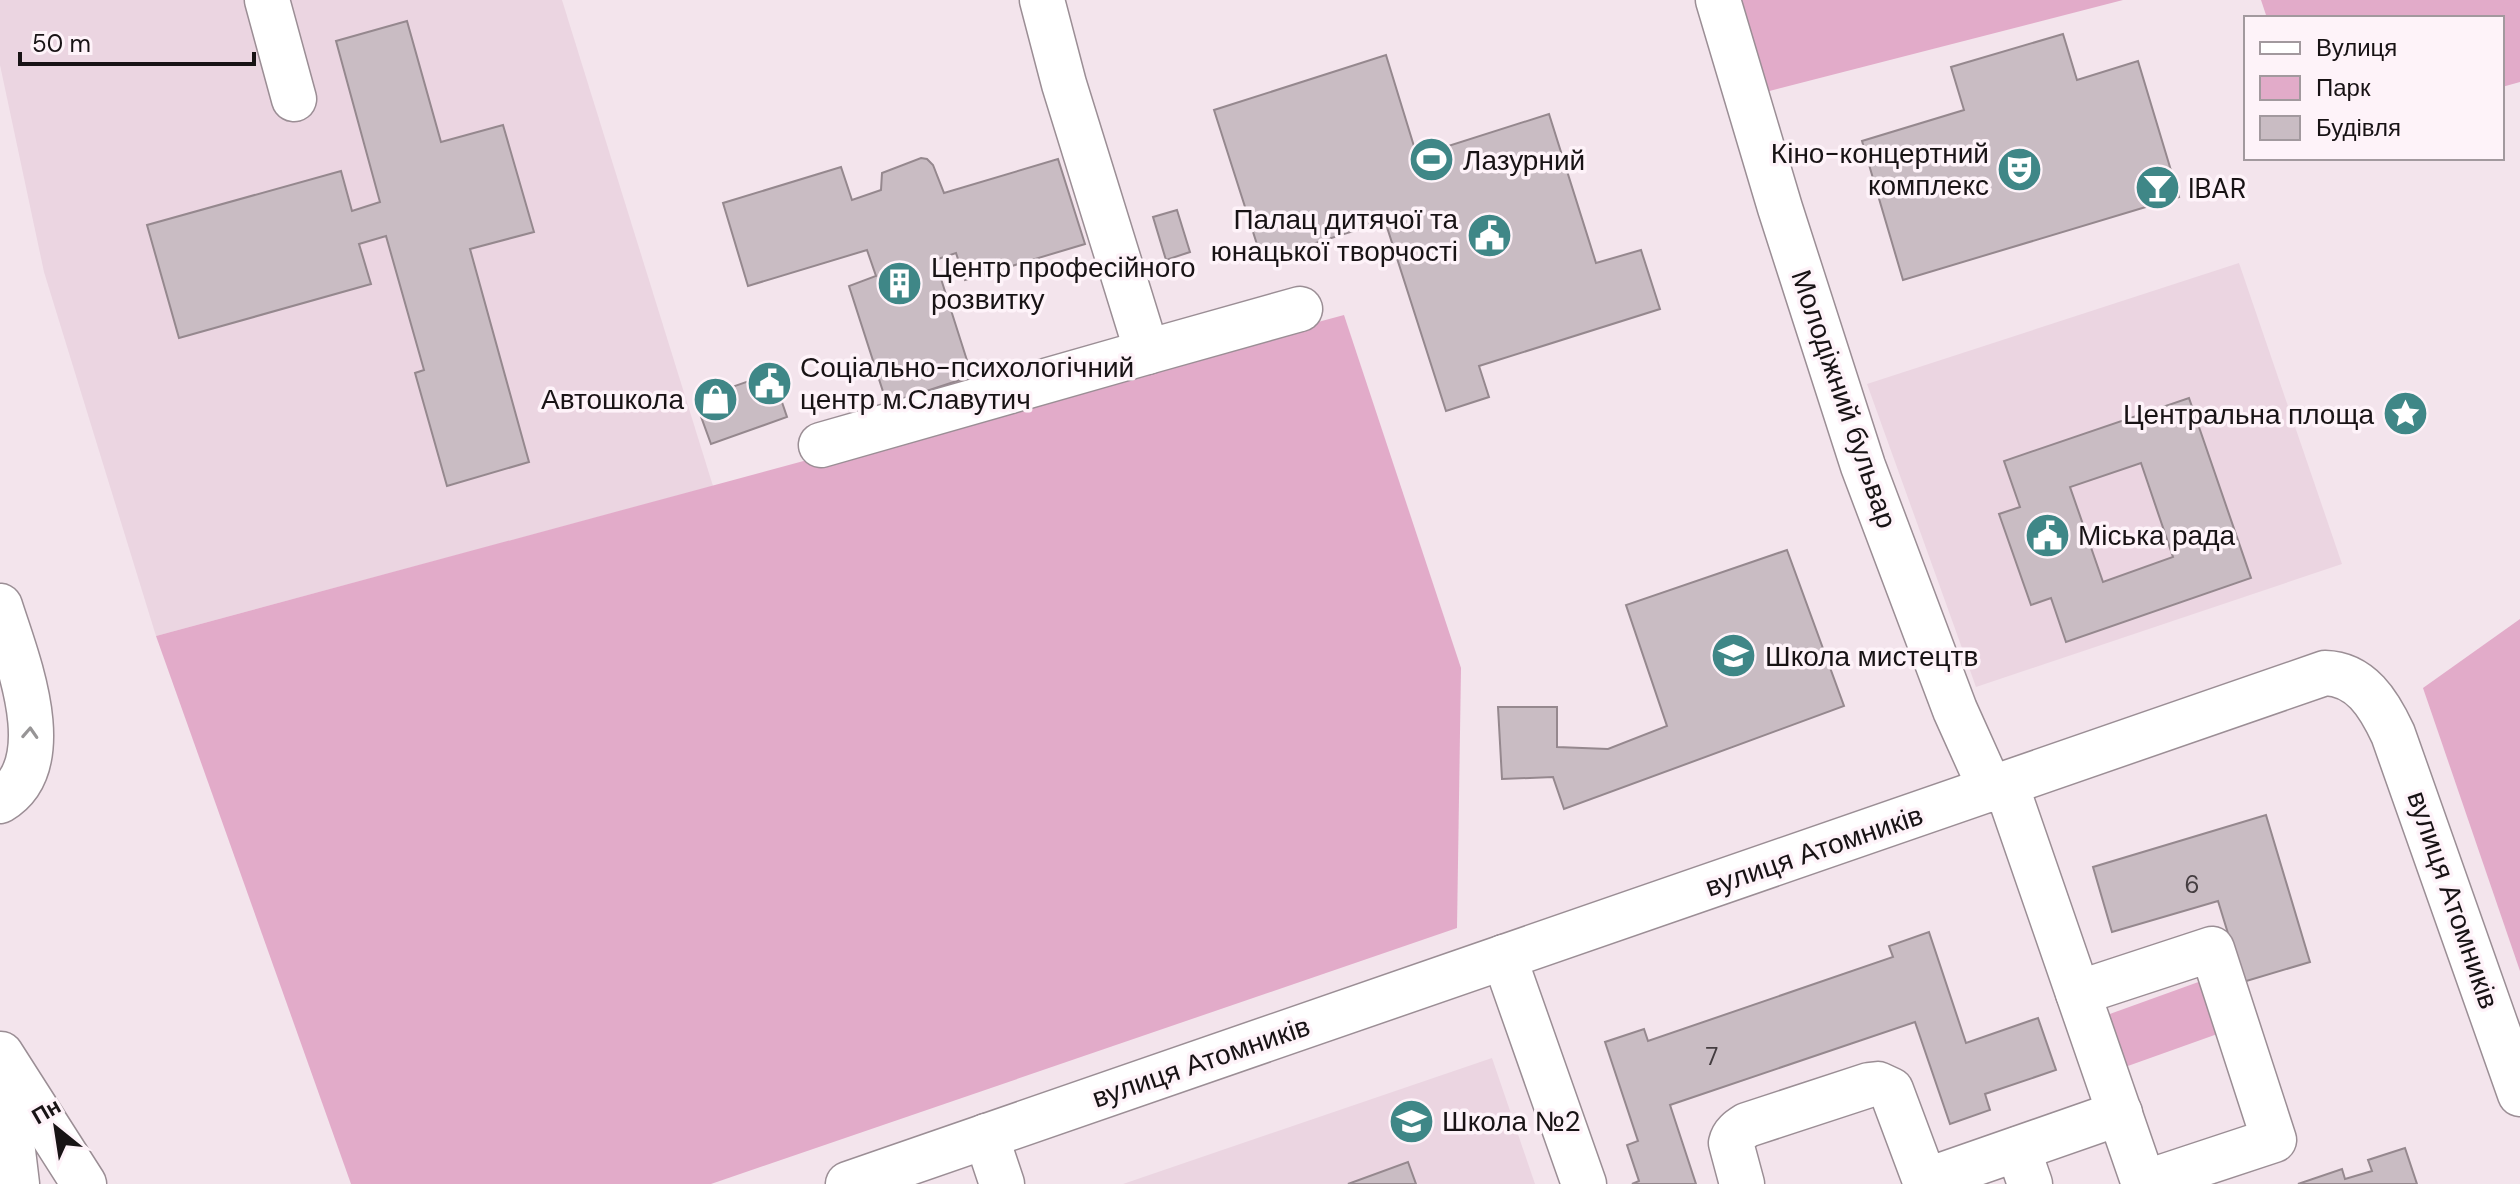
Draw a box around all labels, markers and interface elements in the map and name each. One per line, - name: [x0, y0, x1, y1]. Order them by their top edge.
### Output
- scale bar: [20, 16, 254, 66]
- legend: [2244, 16, 2504, 160]
- text: 50 m: [32, 28, 91, 59]
- text: Вулиця: [2316, 32, 2397, 63]
- text: Парк: [2316, 72, 2371, 103]
- text: Будівля: [2316, 112, 2401, 143]
- place label: Кіно-концертний комплекс: [1771, 135, 1989, 204]
- sports icon: Лазурний: [1408, 136, 1456, 184]
- place label: Лазурний: [1463, 142, 1585, 179]
- theatre icon: Кіно-концертний комплекс: [1996, 145, 2044, 193]
- bar icon: IBAR: [2133, 164, 2181, 212]
- place label: IBAR: [2188, 170, 2246, 207]
- place label: Палац дитячої та юнацької творчості: [1211, 201, 1458, 270]
- public building icon: Палац дитячої та юнацької творчості: [1465, 211, 1513, 259]
- place label: Центр професійного розвитку: [931, 249, 1196, 318]
- building icon: Центр професійного розвитку: [876, 259, 924, 307]
- street label: Молодіжний бульвар: [1782, 265, 1906, 533]
- place label: Соціально-психологічний центр м.Славутич: [800, 349, 1134, 418]
- public building icon: Соціально-психологічний центр м.Славутич: [745, 359, 793, 407]
- shop icon: Автошкола: [691, 375, 739, 423]
- place label: Автошкола: [541, 381, 684, 418]
- place icon: Центральна площа: [2381, 390, 2429, 438]
- place label: Центральна площа: [2123, 396, 2374, 433]
- public building icon: Міська рада: [2023, 511, 2071, 559]
- place label: Міська рада: [2078, 517, 2236, 554]
- school or university icon: Школа мистецтв: [1710, 632, 1758, 680]
- place label: Школа мистецтв: [1765, 638, 1978, 675]
- one-way arrow: [21, 726, 38, 739]
- street label: вулиця Атомників: [2398, 786, 2508, 1014]
- street label: вулиця Атомників: [1700, 796, 1928, 906]
- house number: 6: [2184, 869, 2200, 900]
- street label: вулиця Атомників: [1087, 1007, 1315, 1117]
- house number: 7: [1706, 1041, 1718, 1072]
- north arrow: [16, 1088, 96, 1168]
- text: Пн: [26, 1091, 66, 1131]
- school or university icon: Школа №2: [1387, 1097, 1435, 1145]
- place label: Школа №2: [1442, 1103, 1581, 1140]

